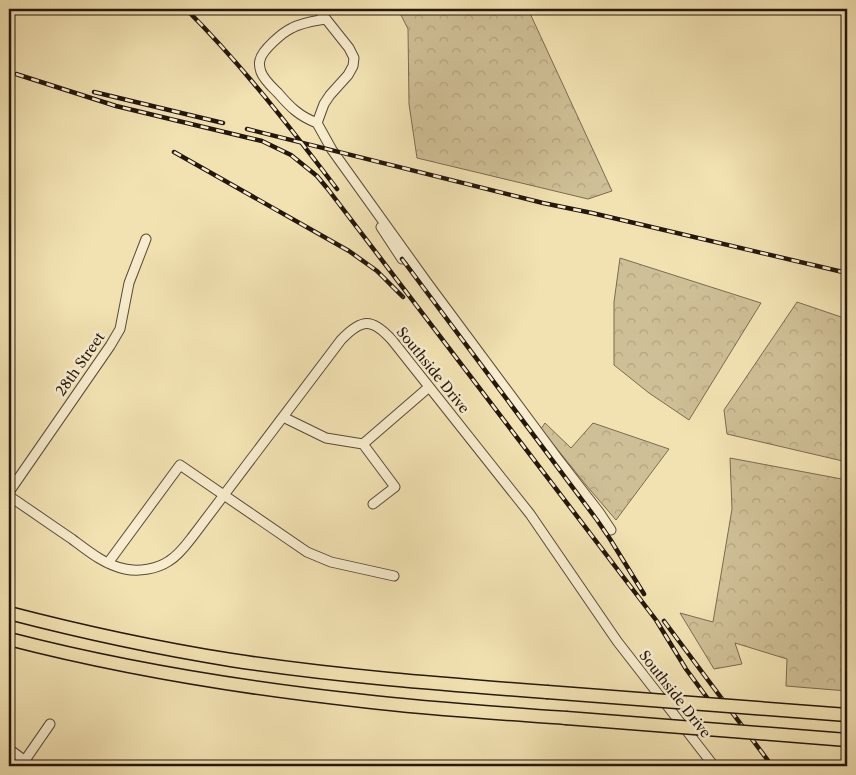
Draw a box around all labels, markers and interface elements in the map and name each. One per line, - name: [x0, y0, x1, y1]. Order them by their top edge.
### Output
- street label: Southside Drive: [393, 323, 473, 417]
- street label: 28th Street: [52, 329, 108, 399]
- street label: Southside Drive: [635, 647, 715, 741]

